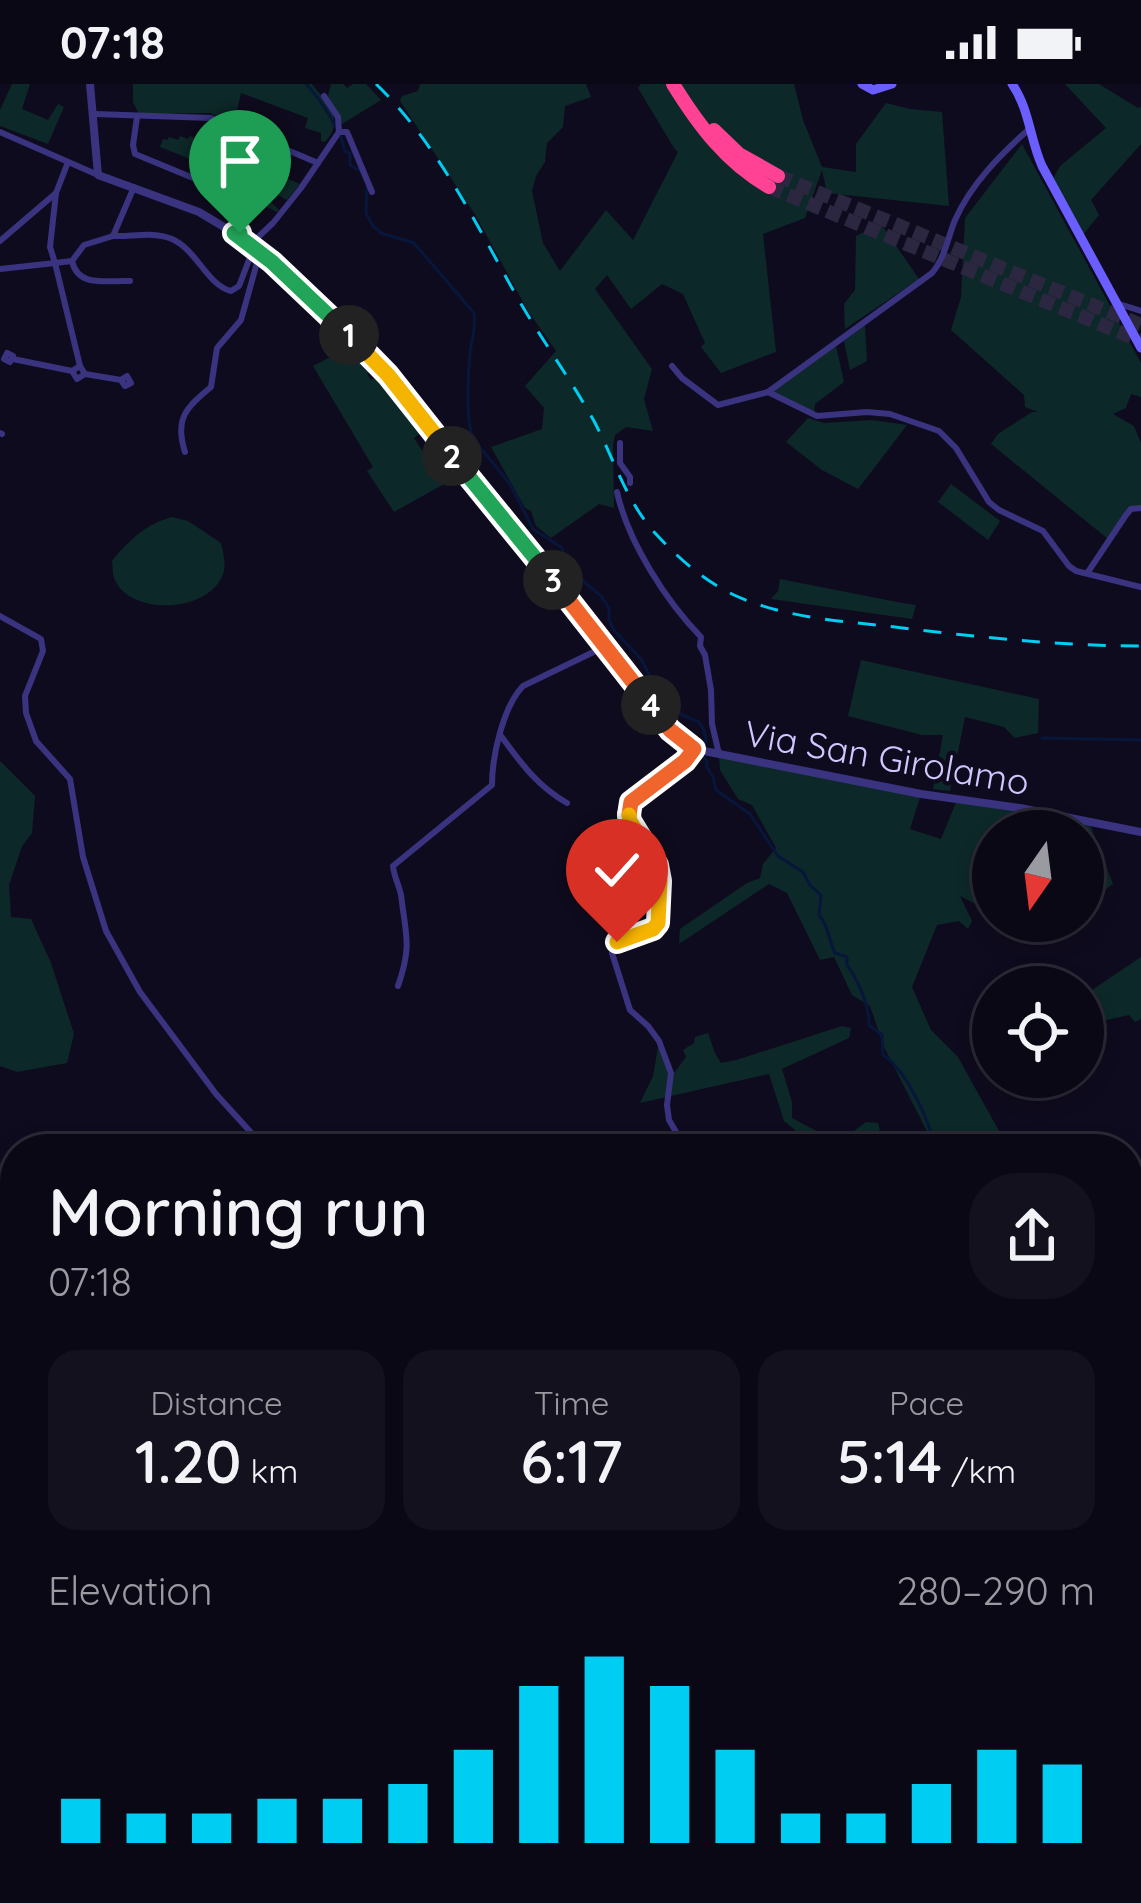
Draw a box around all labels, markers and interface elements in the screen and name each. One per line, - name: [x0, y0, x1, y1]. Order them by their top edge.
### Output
- text: 07:18: [60, 14, 165, 70]
- pin: [189, 110, 291, 233]
- icon: arrive: [207, 128, 273, 194]
- pin: 1: [319, 305, 379, 365]
- text: 1: [343, 314, 355, 355]
- pin: 2: [422, 426, 482, 486]
- text: 2: [443, 435, 461, 476]
- pin: 3: [523, 550, 583, 610]
- text: 3: [544, 559, 562, 600]
- pin: 4: [621, 675, 681, 735]
- text: 4: [641, 684, 661, 725]
- street label: Via San Girolamo: [741, 710, 1033, 804]
- north arrow: [972, 810, 1104, 942]
- map controls: [972, 810, 1104, 1098]
- pin: [566, 819, 668, 942]
- icon: check: [584, 837, 650, 903]
- button: locate: [972, 966, 1104, 1098]
- text: Morning run: [48, 1170, 429, 1253]
- button: share: [969, 1173, 1095, 1299]
- text: 07:18: [48, 1257, 132, 1306]
- text: Distance: [150, 1382, 283, 1423]
- text: Time: [534, 1382, 609, 1423]
- text: Pace: [889, 1382, 964, 1423]
- text: 1.20: [135, 1423, 242, 1498]
- text: 6:17: [520, 1423, 623, 1498]
- text: 5:14: [837, 1423, 942, 1498]
- text: km: [242, 1450, 298, 1491]
- text: /km: [942, 1450, 1016, 1491]
- text: Elevation: [48, 1566, 212, 1615]
- text: 280–290 m: [896, 1566, 1095, 1615]

